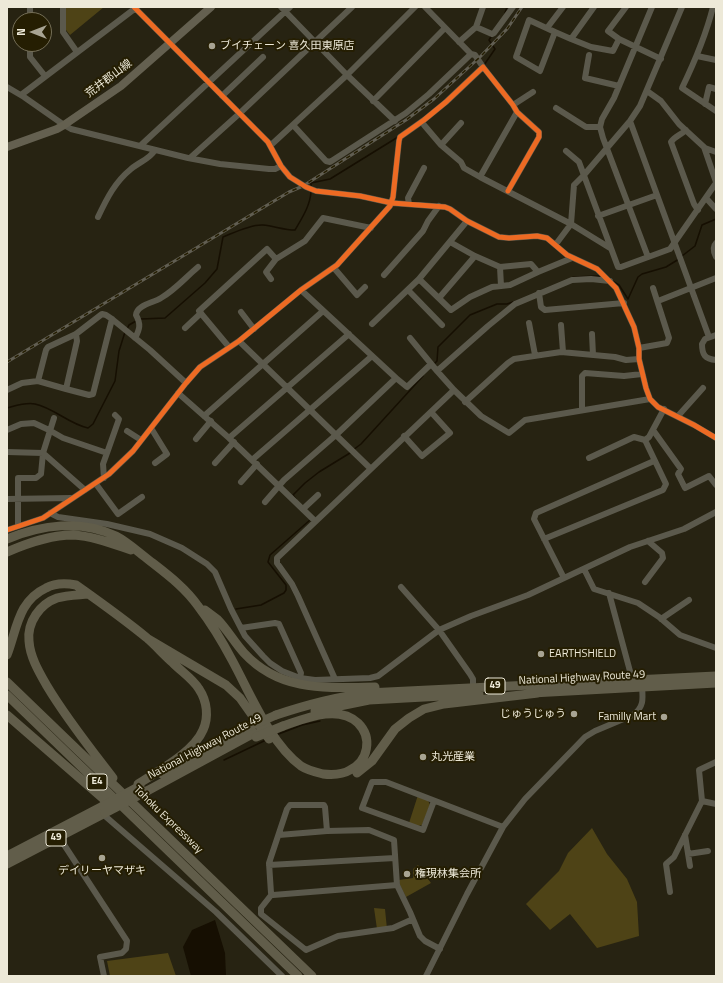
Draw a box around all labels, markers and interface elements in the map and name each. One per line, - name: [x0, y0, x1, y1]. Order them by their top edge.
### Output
- north arrow: [12, 12, 52, 52]
- text: N: [13, 28, 29, 36]
- place label: ブイチェーン 喜久田東原店: [220, 39, 354, 53]
- marker: ブイチェーン 喜久田東原店: [207, 41, 217, 51]
- street label: 荒井郡山線: [83, 57, 135, 101]
- place label: EARTHSHIELD: [549, 647, 616, 661]
- marker: EARTHSHIELD: [536, 649, 546, 659]
- street label: National Highway Route 49: [518, 668, 646, 688]
- road number: 49: [485, 678, 505, 694]
- place label: じゅうじゅう: [500, 707, 566, 721]
- marker: じゅうじゅう: [569, 709, 579, 719]
- place label: Familly Mart: [598, 710, 656, 724]
- street label: National Highway Route 49: [146, 711, 264, 783]
- marker: Familly Mart: [659, 712, 669, 722]
- place label: 丸光産業: [431, 750, 475, 764]
- marker: 丸光産業: [418, 752, 428, 762]
- road number: E4: [87, 774, 107, 790]
- street label: Tohoku Expressway: [131, 784, 205, 856]
- road number: 49: [46, 830, 66, 846]
- marker: デイリーヤマザキ: [97, 853, 107, 863]
- place label: デイリーヤマザキ: [58, 864, 146, 878]
- place label: 権現林集会所: [415, 867, 481, 881]
- marker: 権現林集会所: [402, 869, 412, 879]

